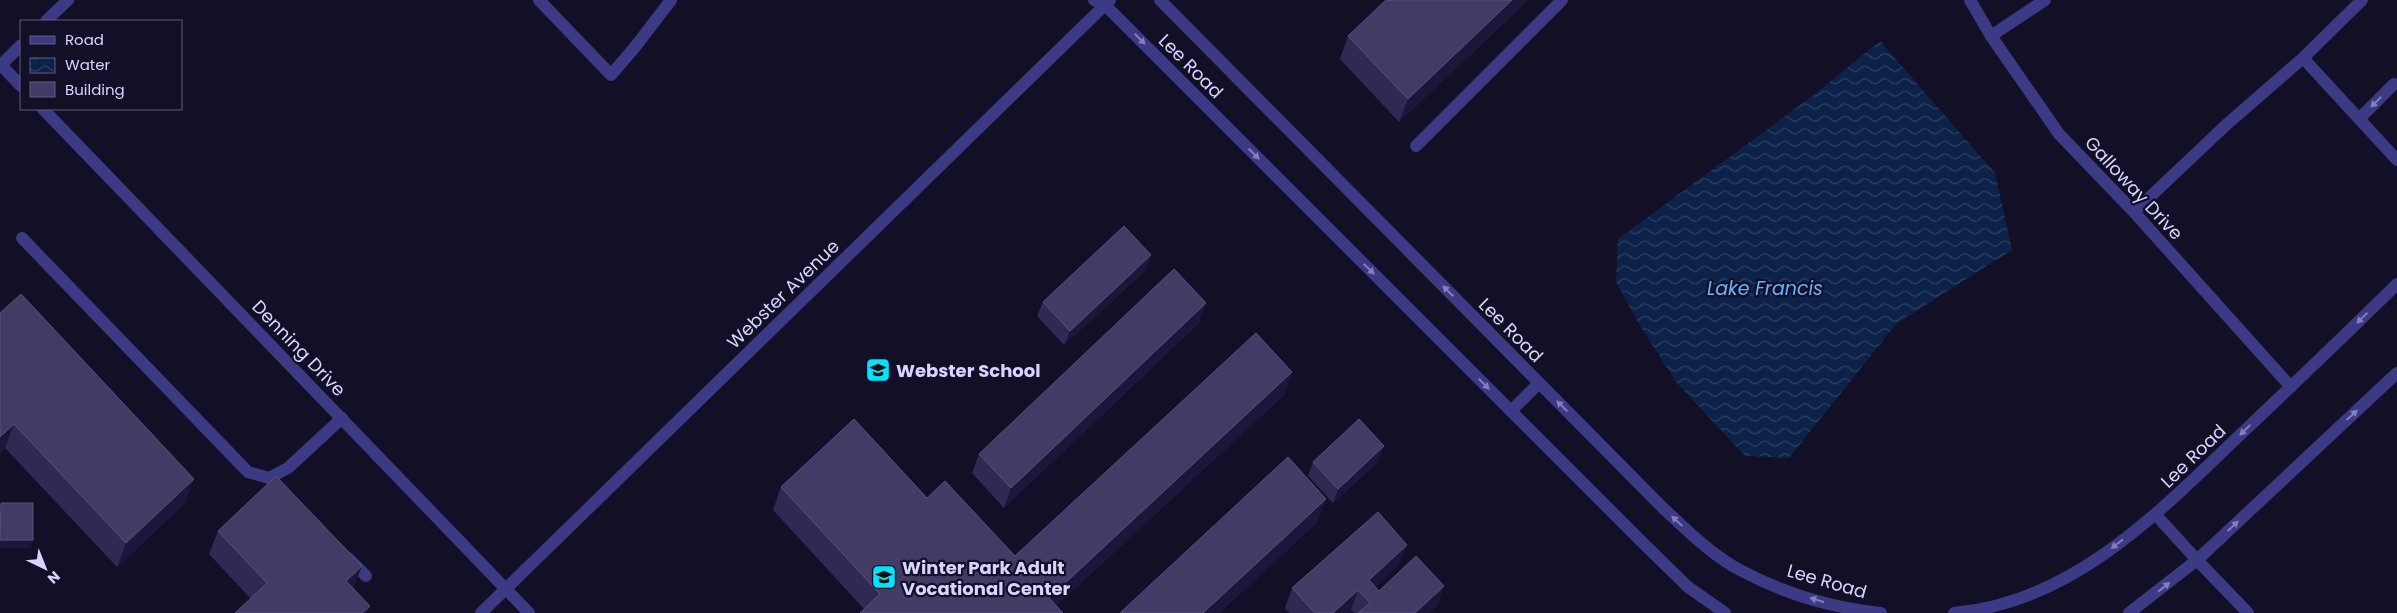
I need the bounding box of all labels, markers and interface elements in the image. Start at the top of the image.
legend [20,20,182,110]
street label: Lee Road [1153,28,1229,104]
text: Road [65,29,104,50]
one-way arrow [1133,33,1145,45]
text: Water [65,54,111,75]
text: Building [65,79,125,100]
one-way arrow [2371,96,2383,108]
street label: Galloway Drive [2079,131,2189,245]
one-way arrow [1248,148,1260,160]
street label: Webster Avenue [721,234,845,354]
one-way arrow [1363,263,1375,275]
water label: Lake Francis [1707,275,1823,302]
one-way arrow [1442,285,1454,297]
street label: Lee Road [1473,292,1549,368]
street label: Denning Drive [247,294,351,402]
one-way arrow [2356,312,2368,324]
school or university icon: Webster School [865,357,891,383]
place label: Webster School [896,358,1041,383]
one-way arrow [1478,378,1490,390]
one-way arrow [1556,400,1568,412]
one-way arrow [2345,409,2357,421]
street label: Lee Road [2155,419,2231,493]
one-way arrow [2239,424,2251,436]
one-way arrow [1671,515,1683,527]
one-way arrow [2227,520,2239,532]
one-way arrow [2110,539,2124,549]
north arrow [20,543,70,593]
place label: Winter Park Adult Vocational Center [902,555,1071,601]
street label: Lee Road [1784,558,1870,604]
school or university icon: Winter Park Adult Vocational Center [871,564,897,590]
text: N [43,567,65,588]
one-way arrow [2157,581,2170,592]
one-way arrow [1809,595,1824,603]

